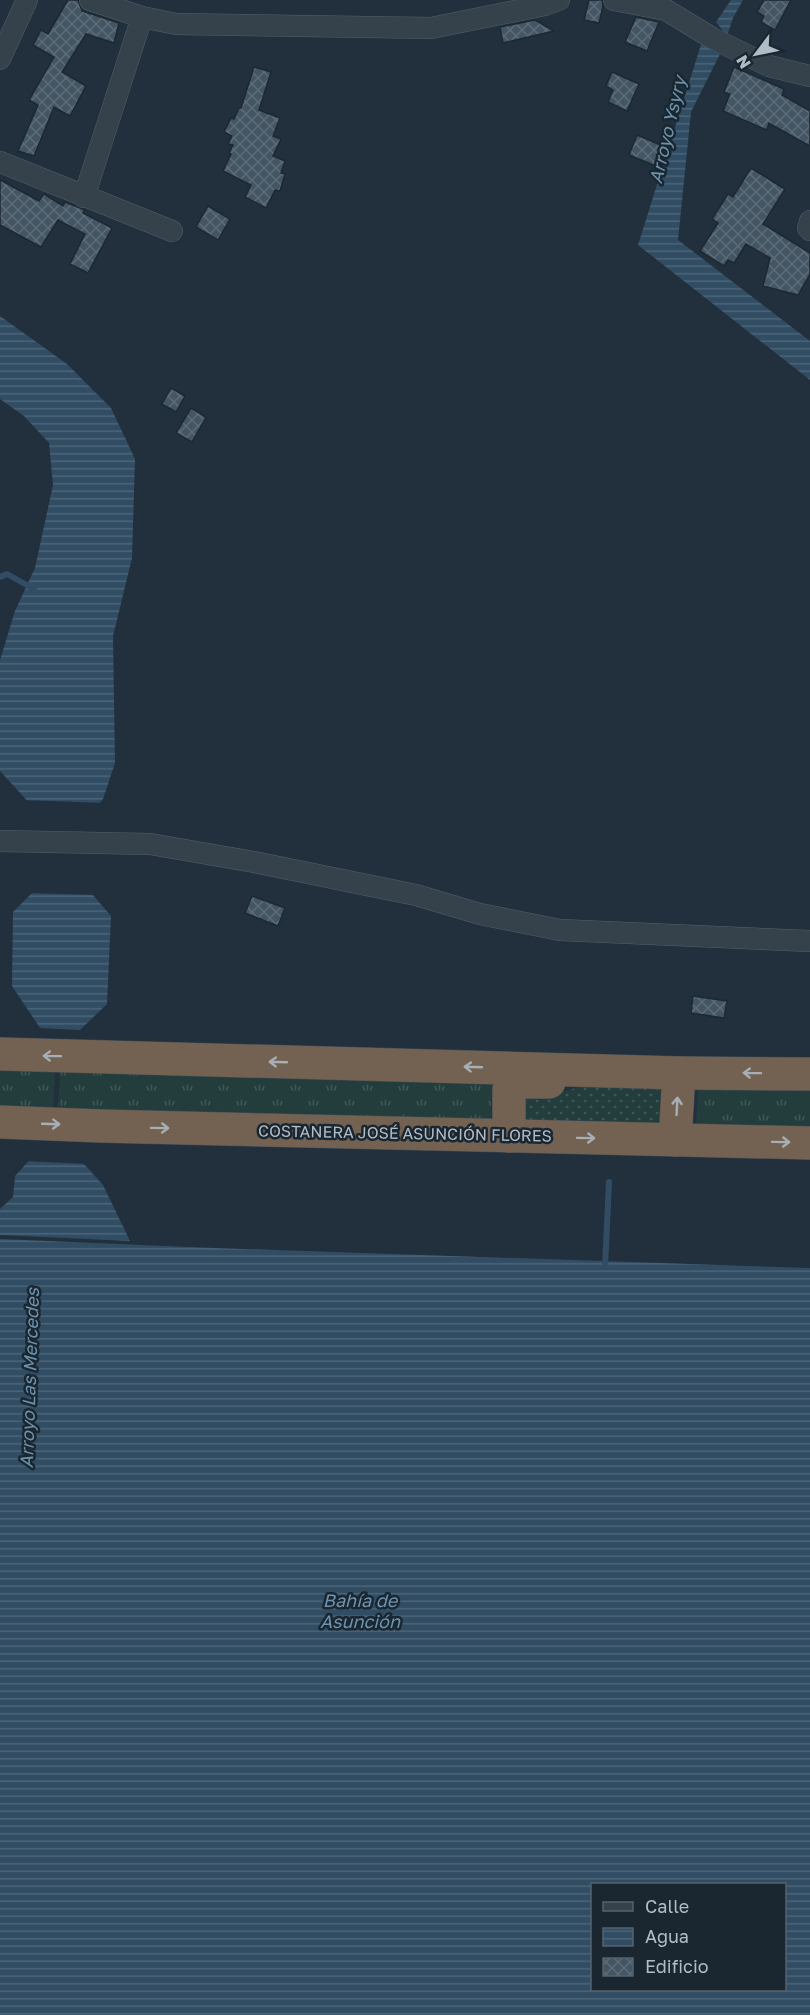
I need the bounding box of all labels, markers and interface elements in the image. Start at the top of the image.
north arrow [726,24,786,84]
text: N [732,51,755,72]
water label: Arroyo Ysyry [644,71,691,185]
one-way arrow [42,1050,62,1061]
one-way arrow [268,1056,288,1067]
one-way arrow [463,1061,483,1073]
one-way arrow [742,1068,762,1079]
one-way arrow [672,1097,683,1117]
one-way arrow [40,1119,60,1130]
street label: COSTANERA JOSÉ ASUNCIÓN FLORES [258,1120,552,1146]
one-way arrow [149,1122,169,1134]
one-way arrow [575,1132,595,1143]
one-way arrow [770,1136,790,1148]
water label: Arroyo Las Mercedes [15,1286,43,1468]
water label: Bahía de Asunción [320,1589,401,1632]
legend [591,1883,786,1991]
text: Calle [645,1895,689,1917]
text: Agua [645,1925,689,1947]
text: Edificio [645,1955,709,1977]

